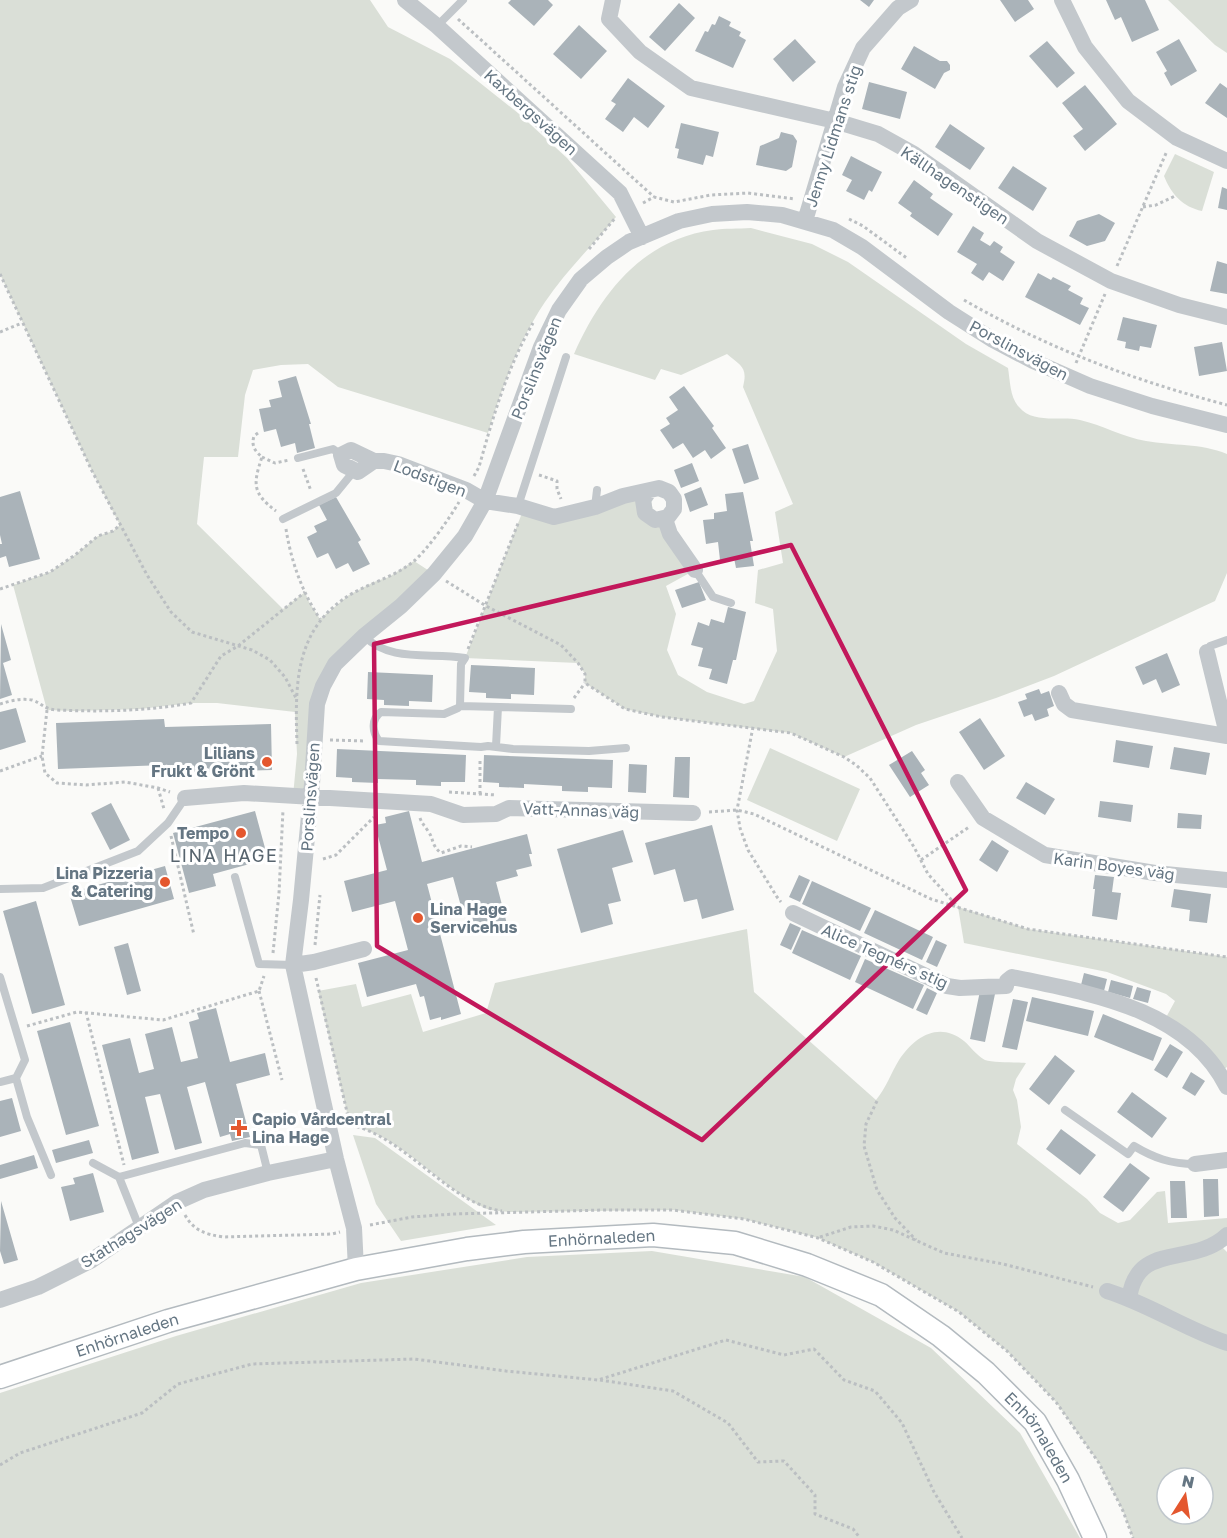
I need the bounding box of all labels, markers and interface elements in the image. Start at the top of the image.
street label: Jenny Lidmans stig [801,62,865,210]
street label: Kaxbergsvägen [480,65,582,159]
street label: Källhagenstigen [897,141,1013,229]
street label: Porslinsvägen [506,314,566,422]
street label: Porslinsvägen [966,316,1072,384]
street label: Lodstigen [391,455,469,501]
street label: Porslinsvägen [296,742,324,852]
place label: Lilians Frukt & Grönt [151,743,255,781]
marker: Lilians Frukt & Grönt [260,755,274,769]
street label: Vatt-Annas väg [522,798,640,822]
place label: Tempo [177,823,229,843]
marker: Tempo [234,826,248,840]
district label: LINA HAGE [170,844,278,866]
street label: Karin Boyes väg [1052,848,1176,884]
place label: Lina Pizzeria & Catering [56,863,153,901]
marker: Lina Pizzeria & Catering [158,875,172,889]
place label: Lina Hage Servicehus [430,899,518,937]
marker: Lina Hage Servicehus [411,911,425,925]
street label: Alice Tegnérs stig [819,919,951,993]
place label: Capio Vårdcentral Lina Hage [252,1109,392,1147]
marker: Capio Vårdcentral Lina Hage [230,1119,248,1137]
street label: Stathagsvägen [77,1194,185,1272]
street label: Enhörnaleden [547,1225,656,1251]
street label: Enhörnaleden [73,1309,181,1361]
street label: Enhörnaleden [1000,1387,1078,1486]
north arrow [1155,1466,1215,1526]
text: N [1180,1470,1196,1492]

